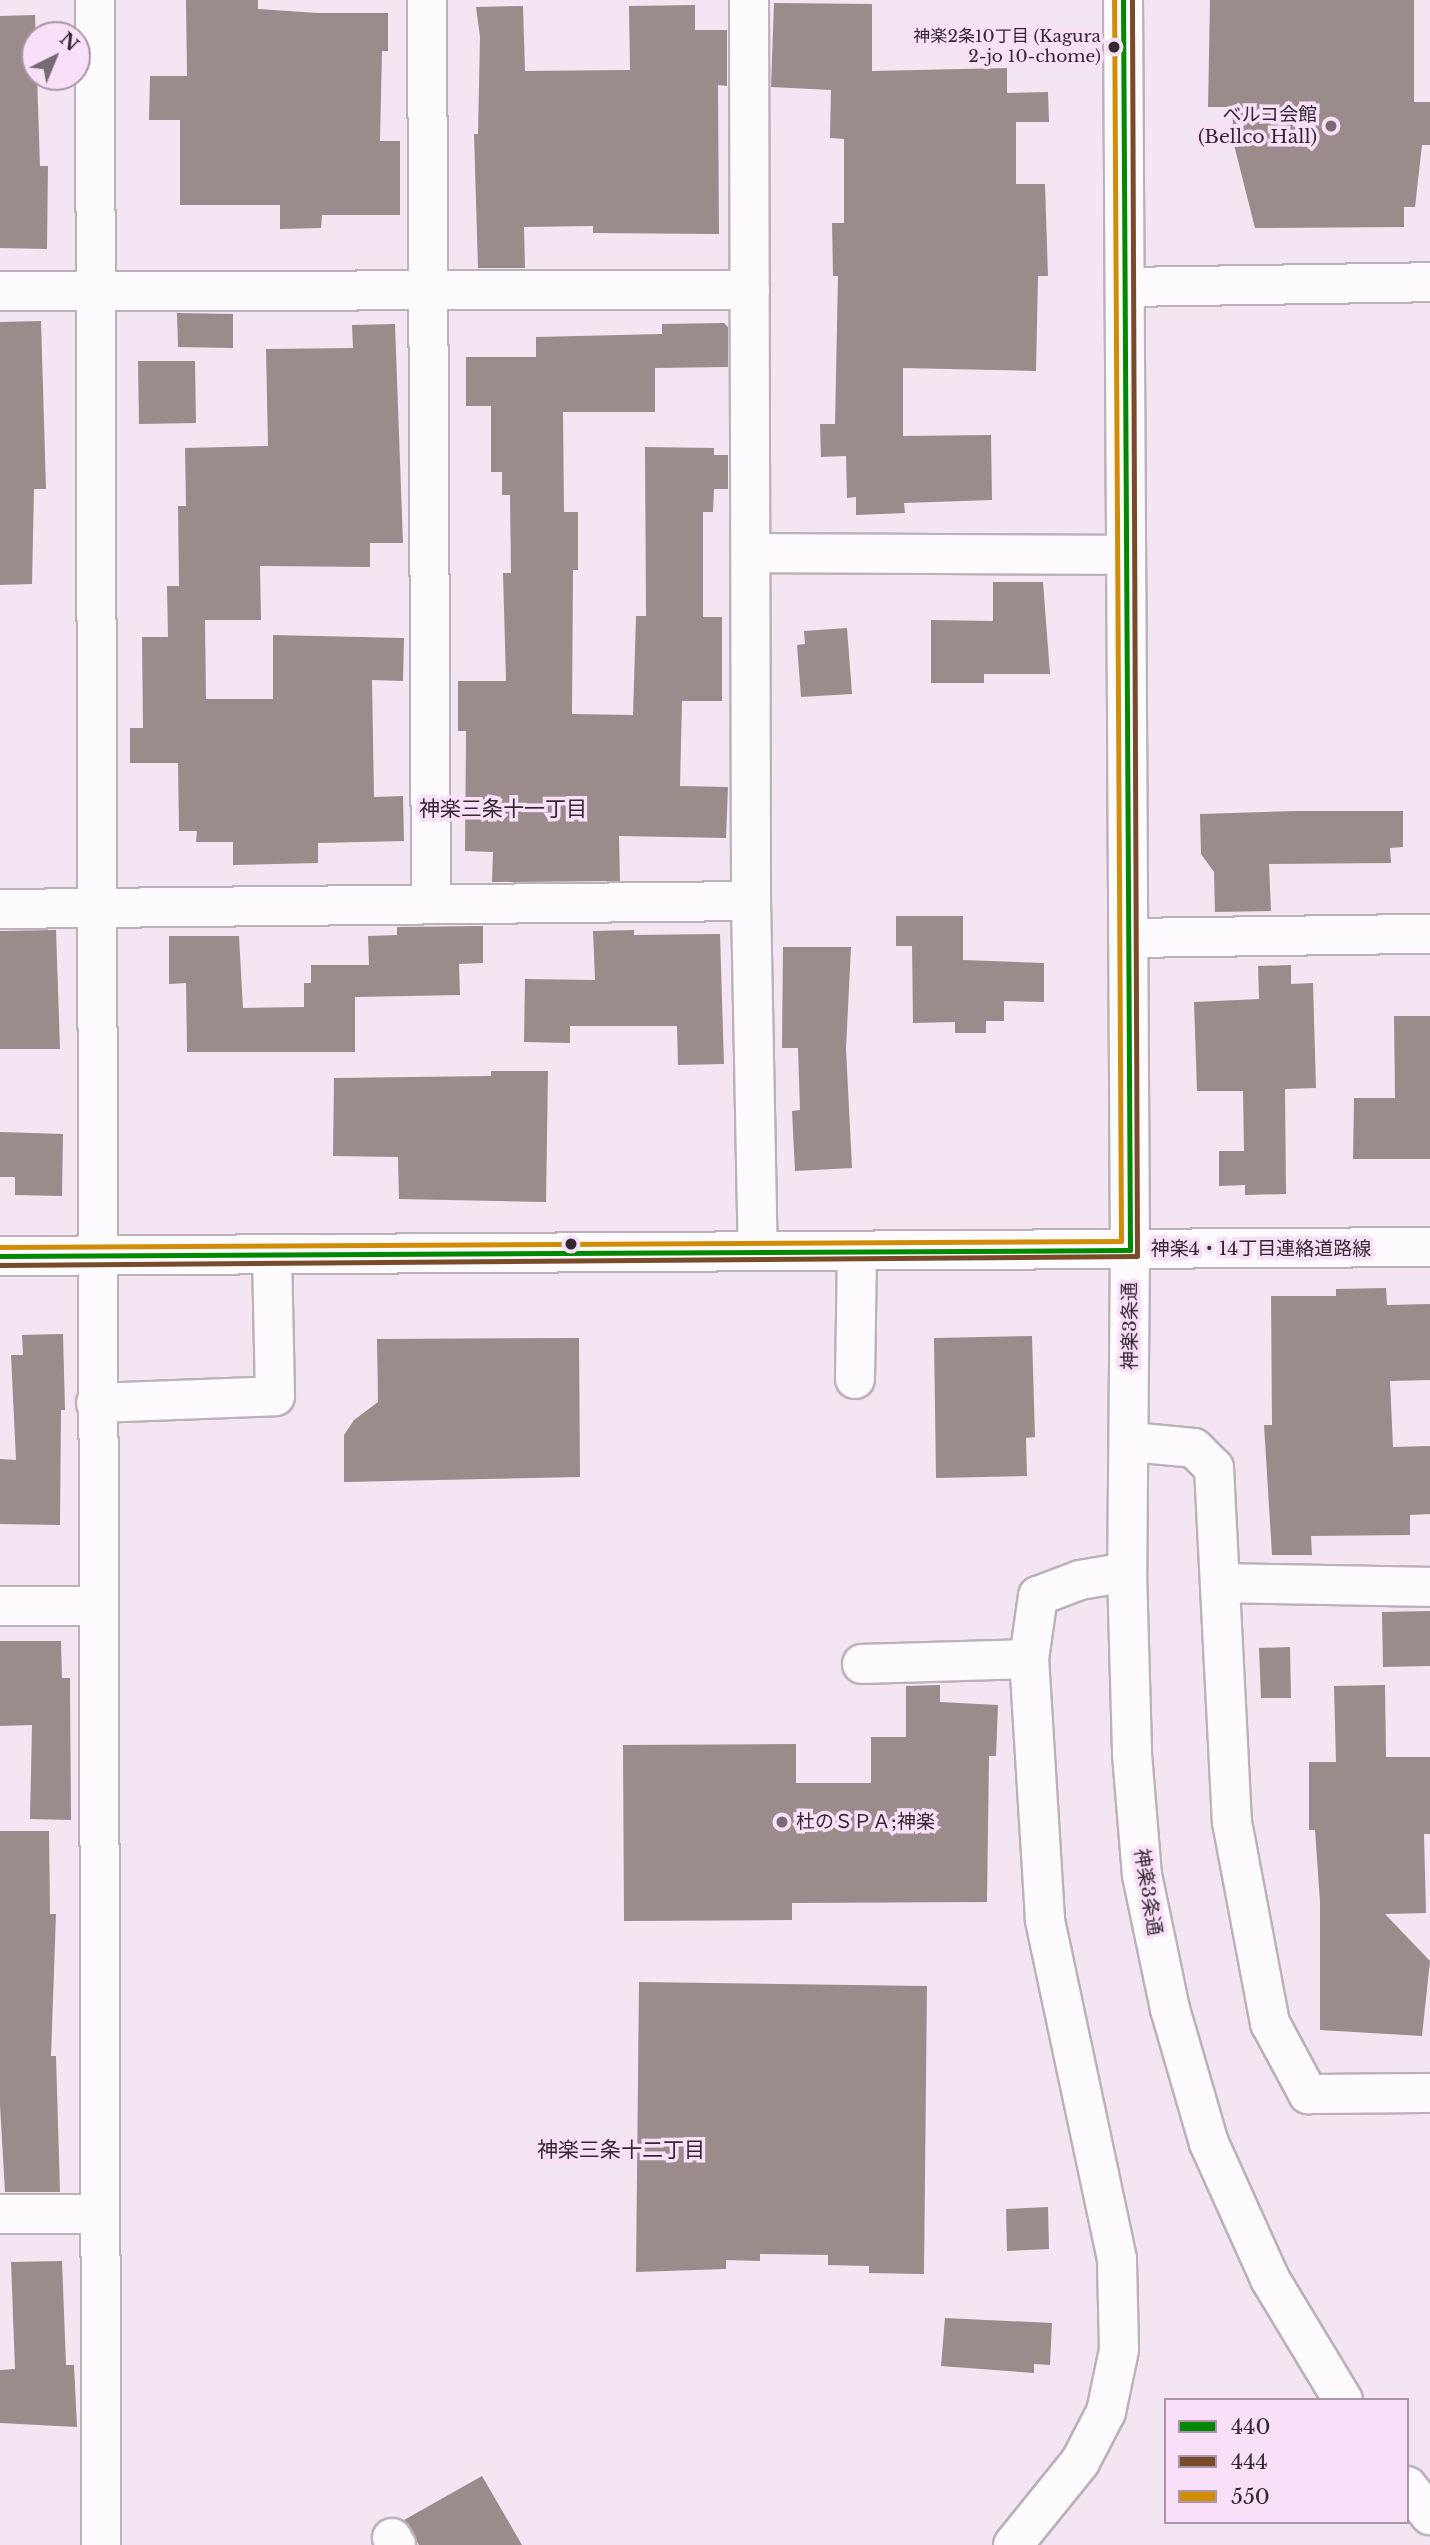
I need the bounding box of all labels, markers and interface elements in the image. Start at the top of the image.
north arrow [21,21,91,91]
text: N [55,27,84,56]
place label: 神楽2条10丁目 (Kagura 2-jo 10-chome) [914,27,1101,67]
marker: 神楽2条10丁目 (Kagura 2-jo 10-chome) [1107,40,1121,54]
place label: ベルコ会館 (Bellco Hall) [1198,104,1317,148]
marker: ベルコ会館 (Bellco Hall) [1323,118,1339,134]
district label: 神楽三条十一丁目 [419,796,587,822]
unlabelled marker [564,1237,578,1251]
street label: 神楽4・14丁目連絡道路線 [1151,1238,1371,1260]
street label: 神楽3条通 [1119,1282,1141,1370]
place label: 杜のＳＰＡ;神楽 [796,1811,935,1833]
marker: 杜のＳＰＡ;神楽 [774,1814,790,1830]
street label: 神楽3条通 [1130,1847,1166,1937]
district label: 神楽三条十二丁目 [537,2137,705,2163]
legend [1164,2398,1409,2524]
text: 440 [1231,2414,1271,2440]
text: 444 [1231,2449,1268,2475]
text: 550 [1231,2484,1270,2510]

